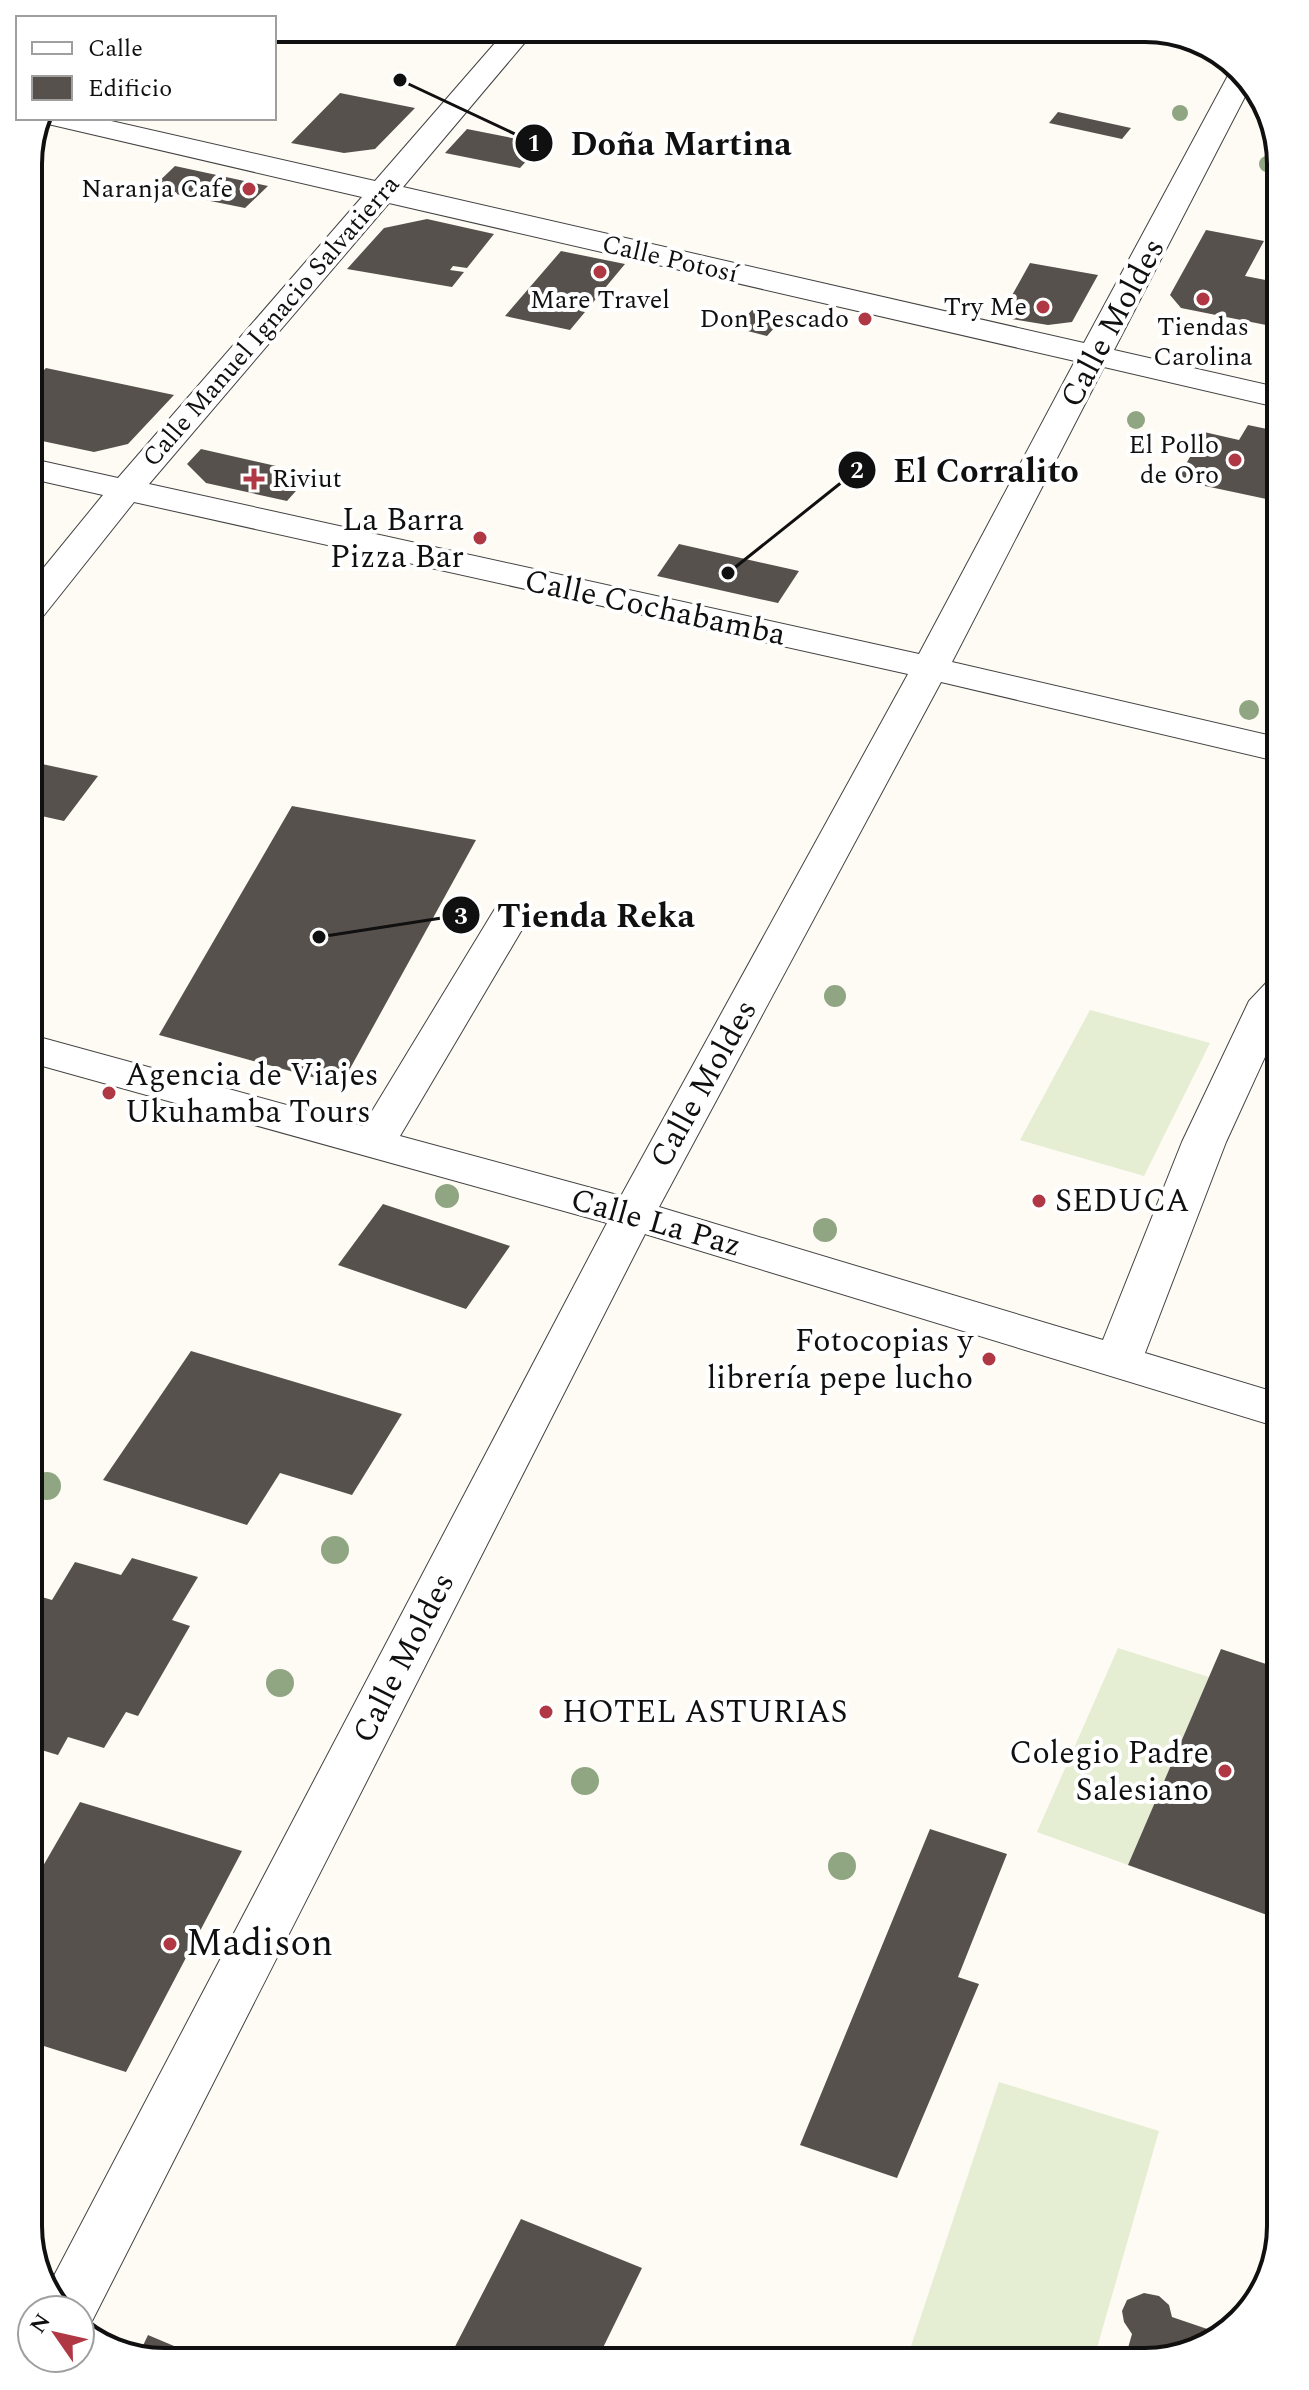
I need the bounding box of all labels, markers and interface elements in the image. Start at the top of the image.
legend [16,16,276,120]
text: Calle [88,31,143,67]
text: Edificio [88,71,172,107]
callout: Doña Martina [514,114,807,172]
text: Doña Martina [570,119,792,171]
text: 1 [527,126,541,162]
street label: Calle Manuel Ignacio Salvatierra [133,166,410,476]
place label: Naranja Cafe [81,169,233,209]
marker: Naranja Cafe [240,180,258,198]
street label: Calle Potosí [598,224,744,294]
street label: Calle Moldes [1048,230,1178,416]
marker: Mare Travel [591,263,609,281]
place label: Mare Travel [530,280,670,320]
place label: Try Me [943,287,1027,327]
marker: Tiendas Carolina [1194,290,1212,308]
marker: Try Me [1034,298,1052,316]
place label: Don Pescado [700,299,849,339]
place label: Tiendas Carolina [1153,307,1253,377]
marker: Don Pescado [856,310,874,328]
place label: El Pollo de Oro [1128,425,1219,495]
callout: El Corralito [837,441,1095,499]
text: El Corralito [893,446,1079,498]
marker: El Pollo de Oro [1226,451,1244,469]
text: 2 [850,453,864,489]
place label: Riviut [272,459,342,499]
marker: Riviut [243,468,265,490]
place label: La Barra Pizza Bar [330,496,464,582]
marker: La Barra Pizza Bar [471,529,489,547]
street label: Calle Cochabamba [520,556,790,660]
callout: Tienda Reka [441,886,711,944]
text: Tienda Reka [497,891,696,943]
text: 3 [454,899,468,935]
street label: Calle Moldes [638,991,770,1177]
place label: Agencia de Viajes Ukuhamba Tours [125,1051,379,1137]
marker: Agencia de Viajes Ukuhamba Tours [100,1084,118,1102]
street label: Calle La Paz [565,1175,747,1271]
place label: SEDUCA [1055,1177,1190,1226]
marker: SEDUCA [1030,1192,1048,1210]
place label: Fotocopias y librería pepe lucho [707,1317,975,1403]
marker: Fotocopias y librería pepe lucho [980,1350,998,1368]
street label: Calle Moldes [340,1564,468,1752]
place label: HOTEL ASTURIAS [562,1688,847,1737]
marker: HOTEL ASTURIAS [537,1703,555,1721]
place label: Colegio Padre Salesiano [1009,1729,1209,1815]
marker: Colegio Padre Salesiano [1216,1762,1234,1780]
place label: Madison [186,1915,333,1973]
marker: Madison [161,1935,179,1953]
north arrow [16,2294,96,2374]
text: N [22,2307,59,2340]

